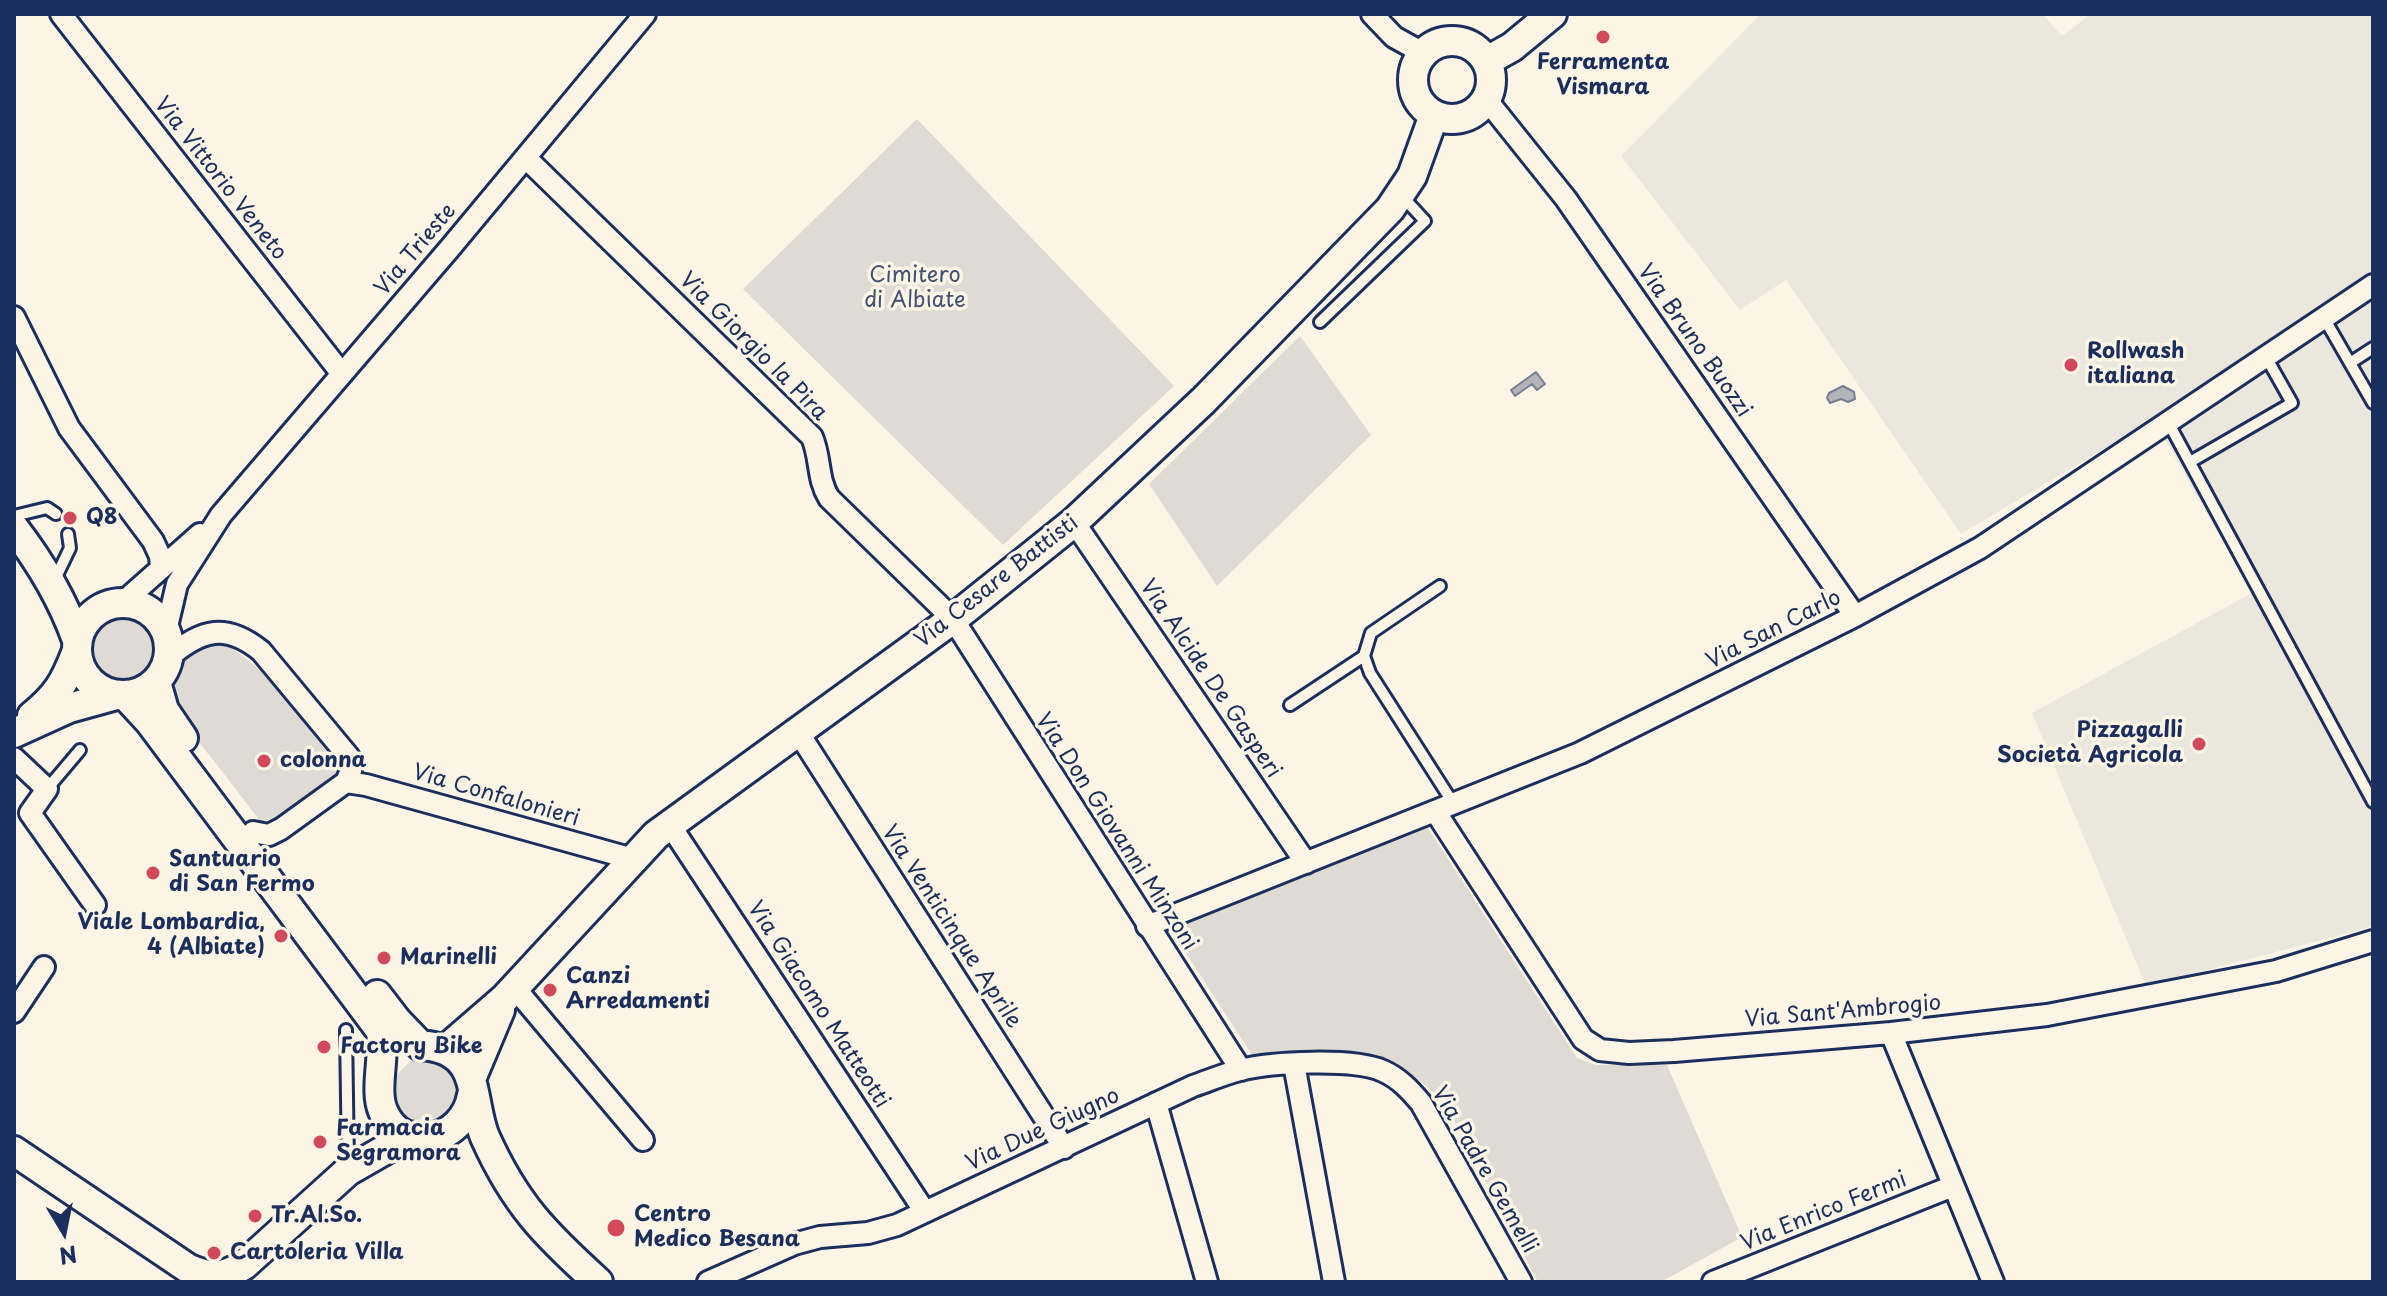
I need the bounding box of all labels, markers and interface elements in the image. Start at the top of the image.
marker: Ferramenta Vismara [1594,28,1612,46]
place label: Ferramenta Vismara [1537,50,1669,102]
street label: Via Vittorio Veneto [148,92,292,266]
street label: Via Trieste [370,199,462,301]
street label: Via Bruno Buozzi [1631,259,1757,423]
park label: Cimitero di Albiate [864,263,966,314]
street label: Via Giorgio la Pira [673,267,833,427]
place label: Rollwash italiana [2087,339,2184,390]
marker: Rollwash italiana [2062,356,2080,374]
place label: Q8 [86,505,118,531]
marker: Q8 [61,509,79,527]
street label: Via Cesare Battisti [910,510,1084,654]
street label: Via Alcide De Gasperi [1134,575,1286,783]
street label: Via San Carlo [1702,585,1846,675]
street label: Via Don Giovanni Minzoni [1029,708,1203,956]
place label: Pizzagalli Società Agricola [1997,718,2183,770]
marker: Pizzagalli Società Agricola [2190,735,2208,753]
place label: colonna [280,748,366,774]
marker: colonna [255,752,273,770]
street label: Via Confalonieri [409,760,583,832]
street label: Via Venticinque Aprile [875,821,1027,1033]
place label: Santuario di San Fermo [169,847,315,898]
marker: Santuario di San Fermo [144,864,162,882]
street label: Via Giacomo Matteotti [741,897,895,1113]
place label: Viale Lombardia, 4 (Albiate) [77,910,265,962]
marker: Viale Lombardia, 4 (Albiate) [272,927,290,945]
place label: Marinelli [400,945,497,971]
marker: Marinelli [375,949,393,967]
place label: Canzi Arredamenti [566,964,710,1016]
marker: Canzi Arredamenti [541,981,559,999]
street label: Via Sant'Ambrogio [1744,990,1942,1034]
place label: Factory Bike [340,1034,483,1060]
marker: Factory Bike [315,1038,333,1056]
street label: Via Padre Gemelli [1425,1082,1543,1258]
street label: Via Due Giugno [962,1083,1124,1177]
place label: Farmacia Segramora [336,1116,461,1168]
marker: Farmacia Segramora [311,1133,329,1151]
street label: Via Enrico Fermi [1737,1167,1911,1257]
north arrow [24,1192,104,1272]
place label: Centro Medico Besana [634,1202,800,1254]
place label: Tr.Al.So. [271,1203,362,1229]
marker: Tr.Al.So. [246,1207,264,1225]
marker: Centro Medico Besana [605,1217,627,1239]
text: N [57,1238,80,1274]
place label: Cartoleria Villa [230,1240,404,1266]
marker: Cartoleria Villa [205,1244,223,1262]

